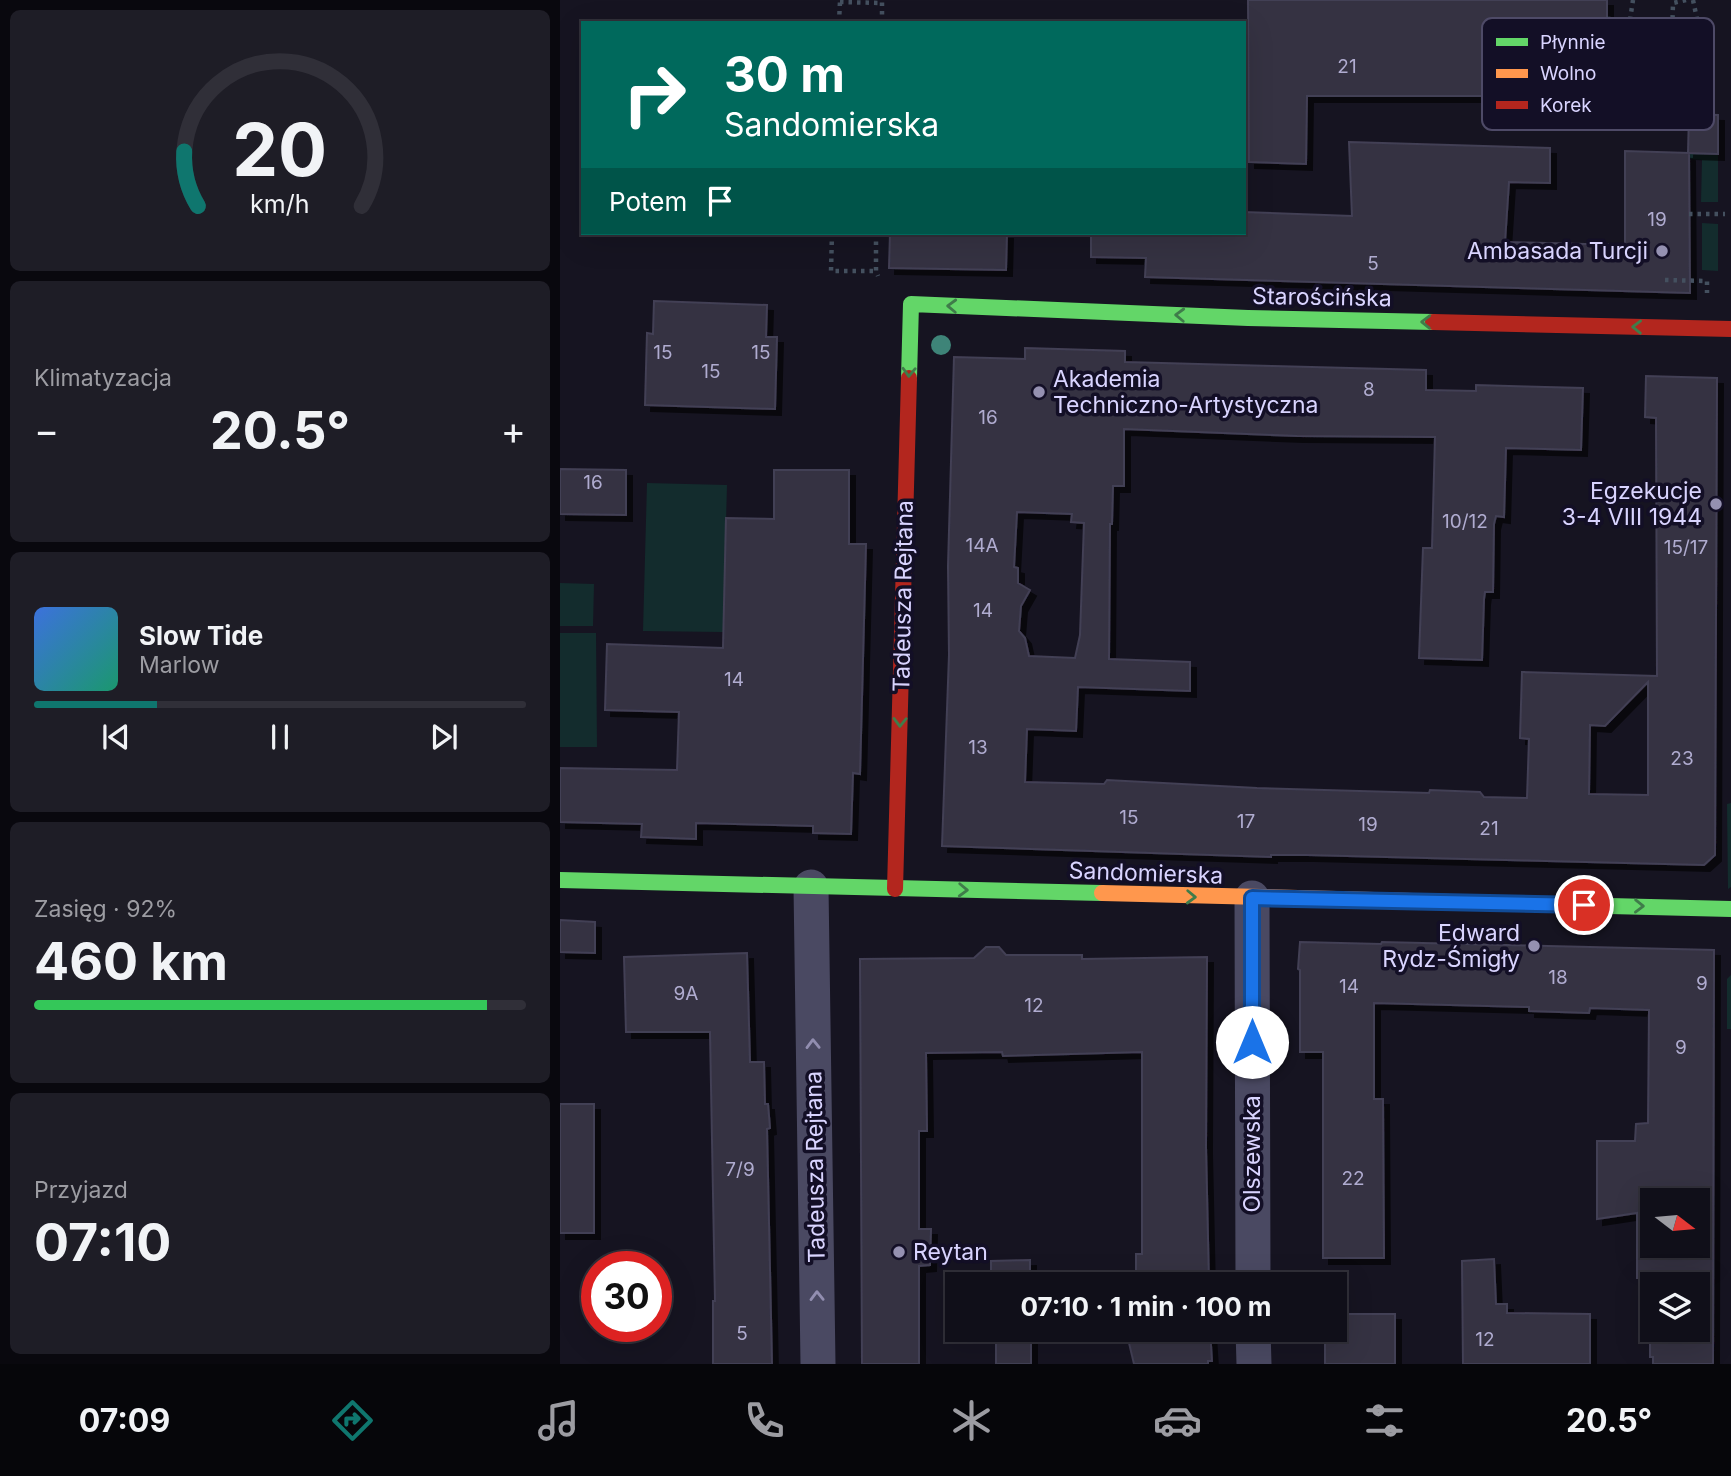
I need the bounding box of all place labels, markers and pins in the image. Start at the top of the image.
place label: Ambasada Turcji [1467,237,1648,265]
marker: Ambasada Turcji [1654,243,1670,259]
place label: Akademia Techniczno-Artystyczna [1053,365,1318,419]
marker: Akademia Techniczno-Artystyczna [1031,384,1047,400]
place label: Egzekucje 3-4 VIII 1944 [1562,477,1702,531]
marker: Egzekucje 3-4 VIII 1944 [1708,496,1724,512]
pin [1554,875,1614,935]
place label: Edward Rydz-Śmigły [1382,919,1520,973]
marker: Edward Rydz-Śmigły [1526,938,1542,954]
place label: Reytan [913,1238,988,1266]
marker: Reytan [891,1244,907,1260]

